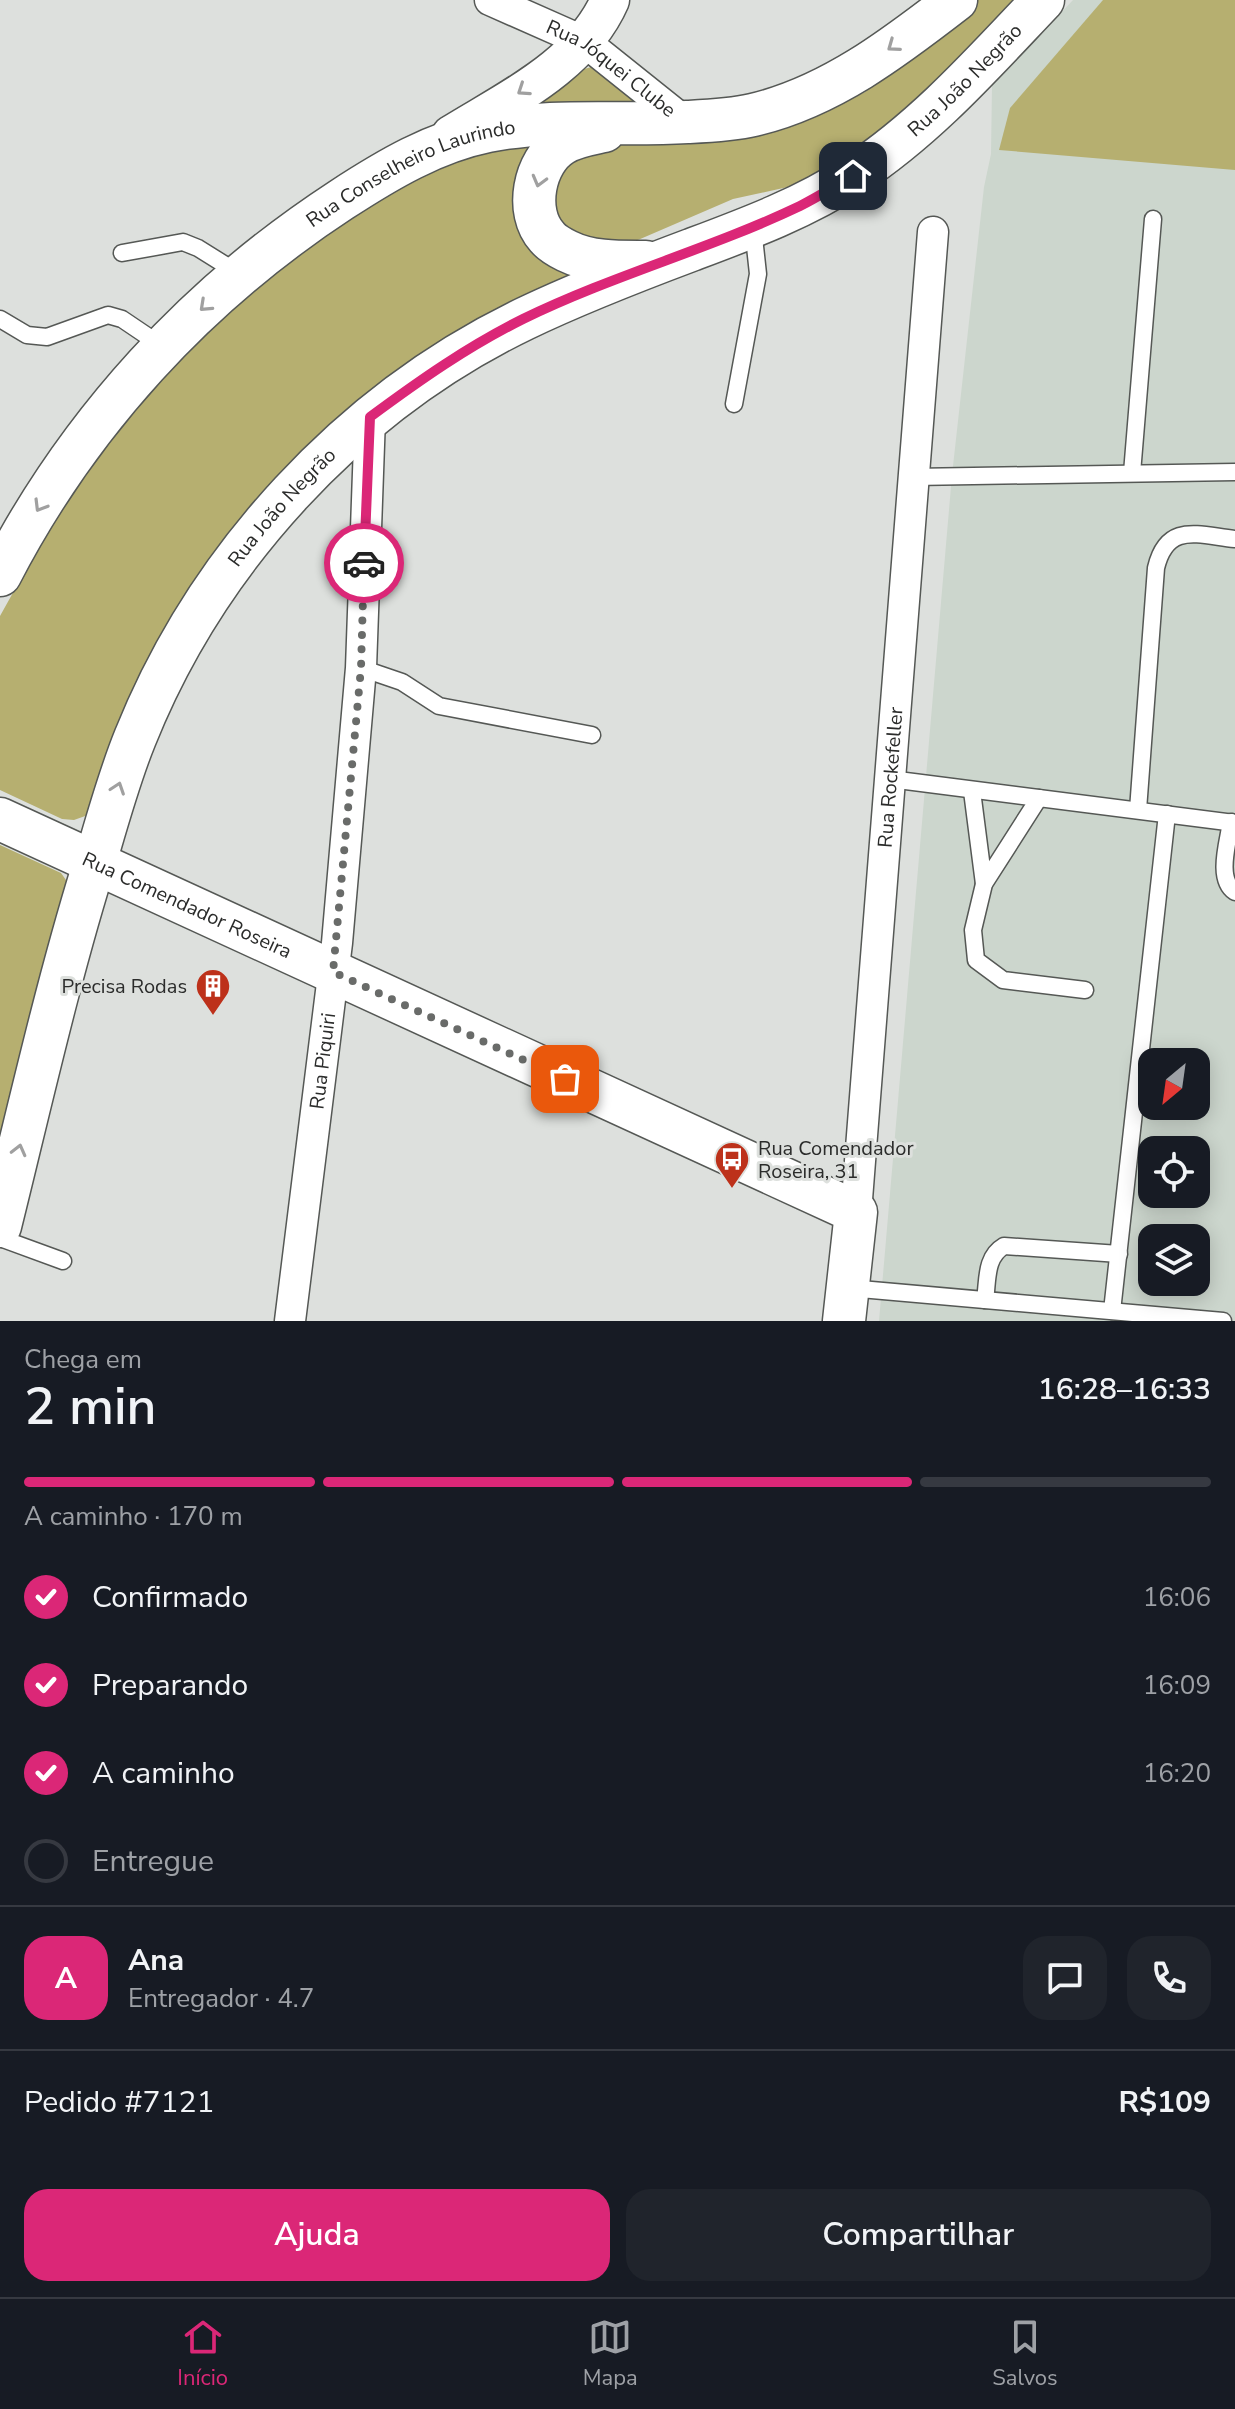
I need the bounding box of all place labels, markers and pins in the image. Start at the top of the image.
pin [819,142,887,210]
building icon: Precisa Rodas [194,967,232,1017]
place label: Precisa Rodas [61,973,187,1000]
pin [531,1045,599,1113]
place label: Rua Comendador Roseira, 31 [758,1135,914,1185]
bus stop icon: Rua Comendador Roseira, 31 [713,1140,751,1190]

